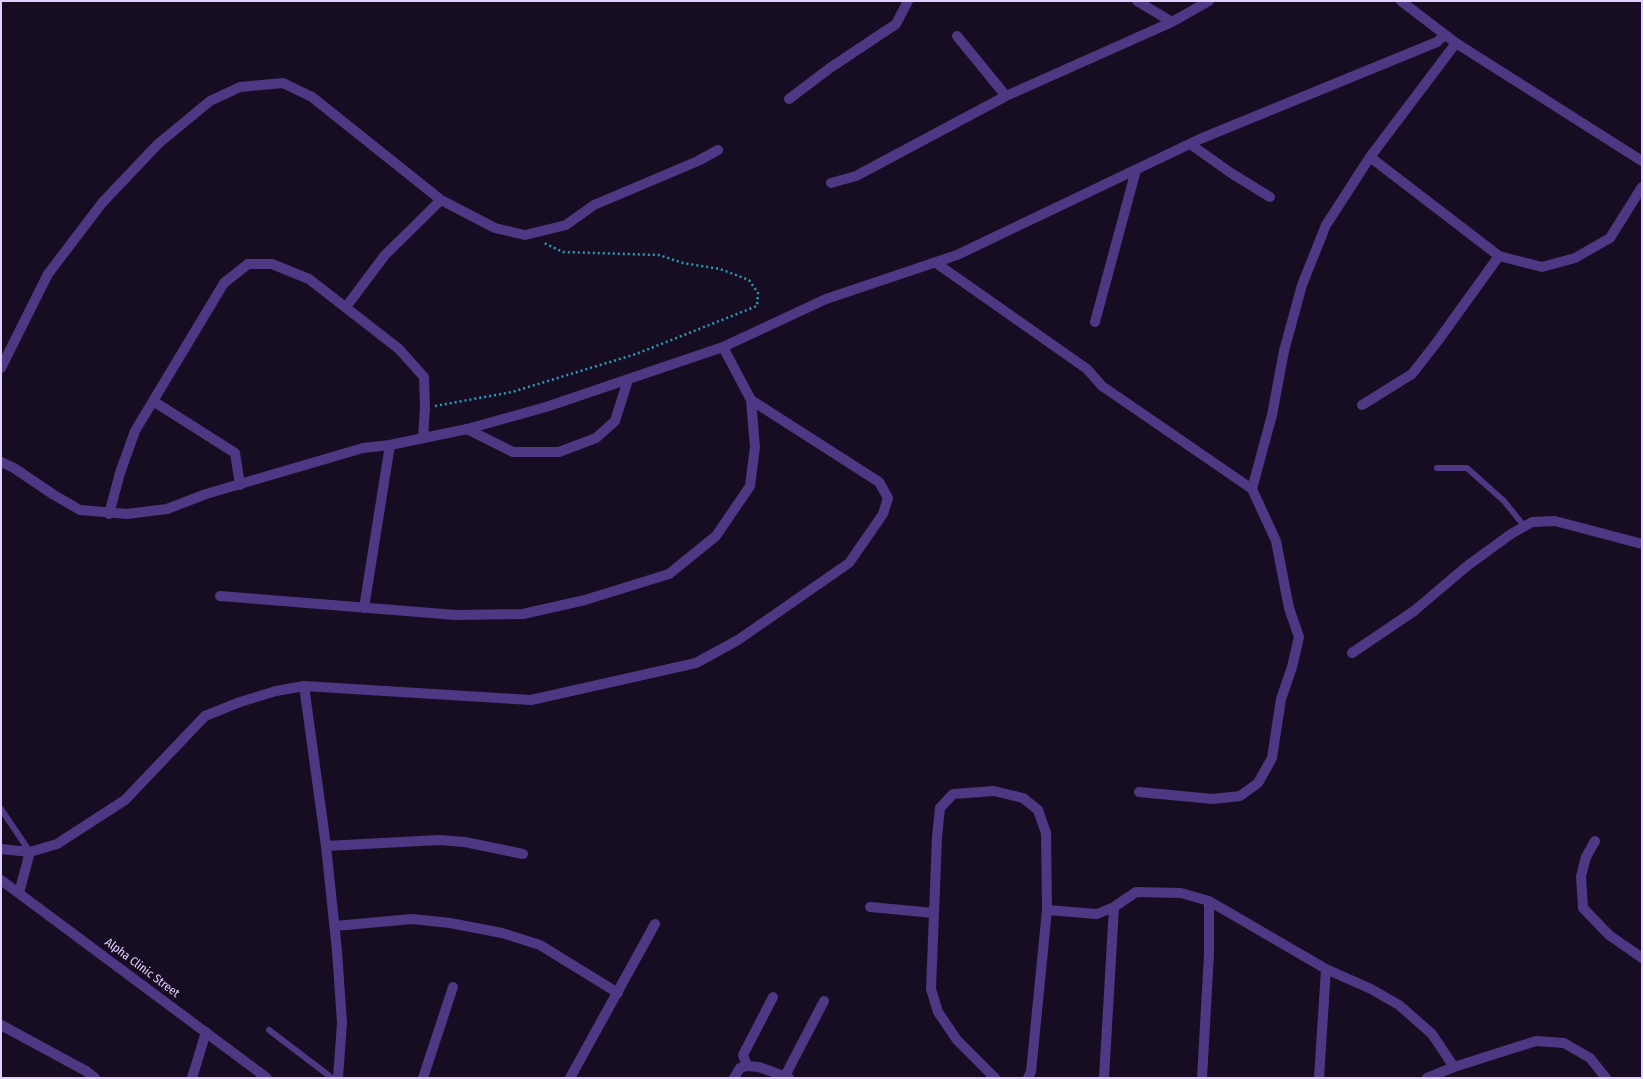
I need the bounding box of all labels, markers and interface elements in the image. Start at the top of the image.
street label: Alpha Clinic Street [102,935,182,1001]

